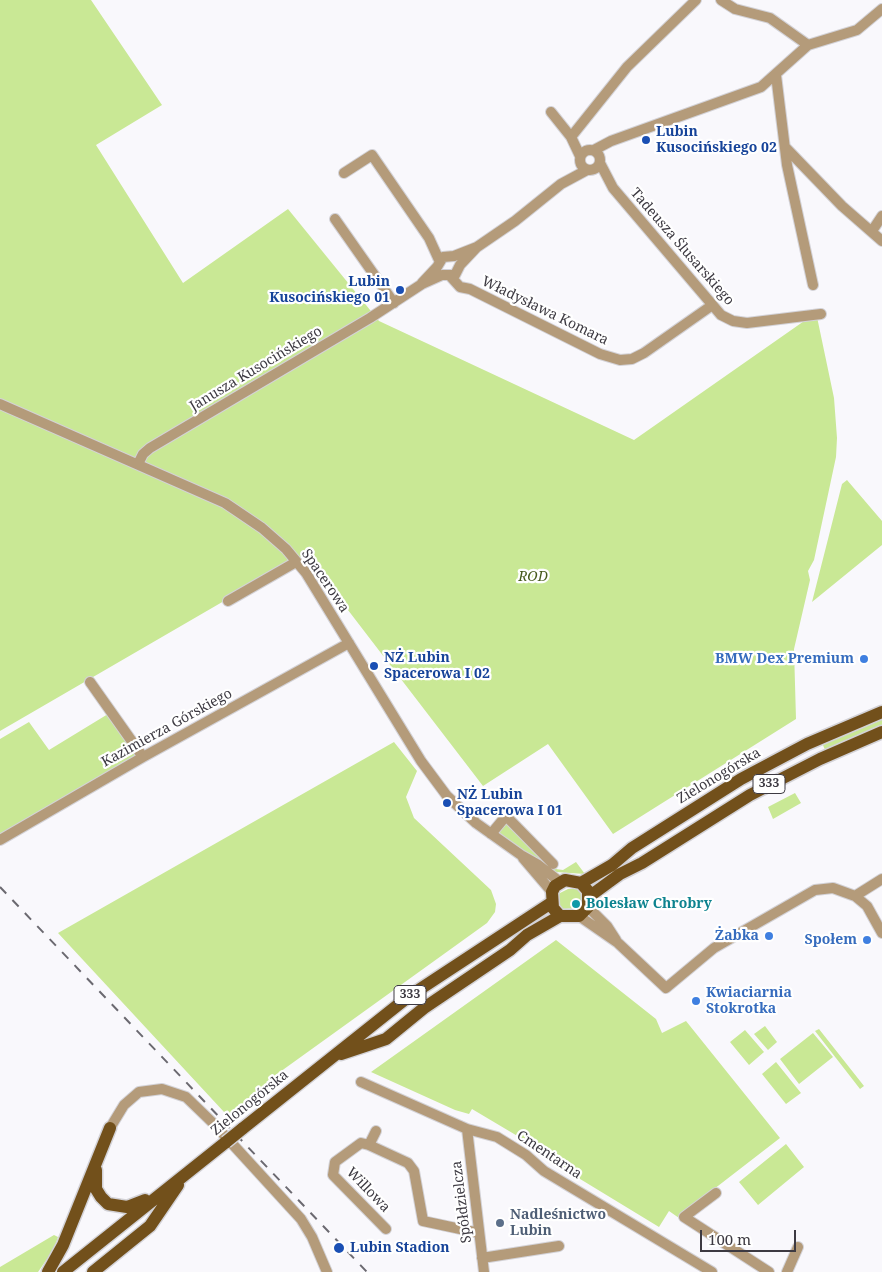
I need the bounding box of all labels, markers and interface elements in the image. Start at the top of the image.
place label: Lubin Kusocińskiego 02 [656,124,777,156]
marker: Lubin Kusocińskiego 02 [640,134,652,146]
street label: Tadeusza Ślusarskiego [627,185,737,309]
street label: Władysława Komara [479,273,611,349]
place label: Lubin Kusocińskiego 01 [269,274,390,306]
marker: Lubin Kusocińskiego 01 [394,284,406,296]
street label: Janusza Kusocińskiego [187,323,325,415]
street label: Spacerowa [298,546,352,616]
park label: ROD [518,569,548,585]
place label: NŻ Lubin Spacerowa I 02 [384,650,490,682]
place label: BMW Dex Premium [715,651,854,667]
marker: BMW Dex Premium [858,653,870,665]
marker: NŻ Lubin Spacerowa I 02 [368,660,380,672]
street label: Kazimierza Górskiego [99,685,235,771]
street label: Zielonogórska [674,744,764,808]
road number: 333 [753,774,785,794]
place label: NŻ Lubin Spacerowa I 01 [457,787,563,820]
marker: NŻ Lubin Spacerowa I 01 [441,797,453,809]
place label: Bolesław Chrobry [586,896,712,912]
marker: Bolesław Chrobry [570,898,582,910]
place label: Żabka [715,928,759,944]
marker: Żabka [763,930,775,942]
place label: Społem [805,932,857,948]
marker: Społem [861,934,873,946]
place label: Kwiaciarnia Stokrotka [706,985,792,1018]
road number: 333 [394,986,426,1004]
marker: Kwiaciarnia Stokrotka [690,995,702,1007]
street label: Zielonogórska [208,1067,292,1139]
street label: Cmentarna [513,1127,585,1183]
street label: Spółdzielcza [449,1160,475,1244]
street label: Willowa [343,1164,393,1216]
place label: Nadleśnictwo Lubin [510,1207,606,1240]
marker: Nadleśnictwo Lubin [494,1217,506,1229]
scale bar [702,1220,798,1252]
text: 100 m [708,1229,751,1249]
place label: Lubin Stadion [350,1240,450,1256]
marker: Lubin Stadion [332,1241,346,1255]

